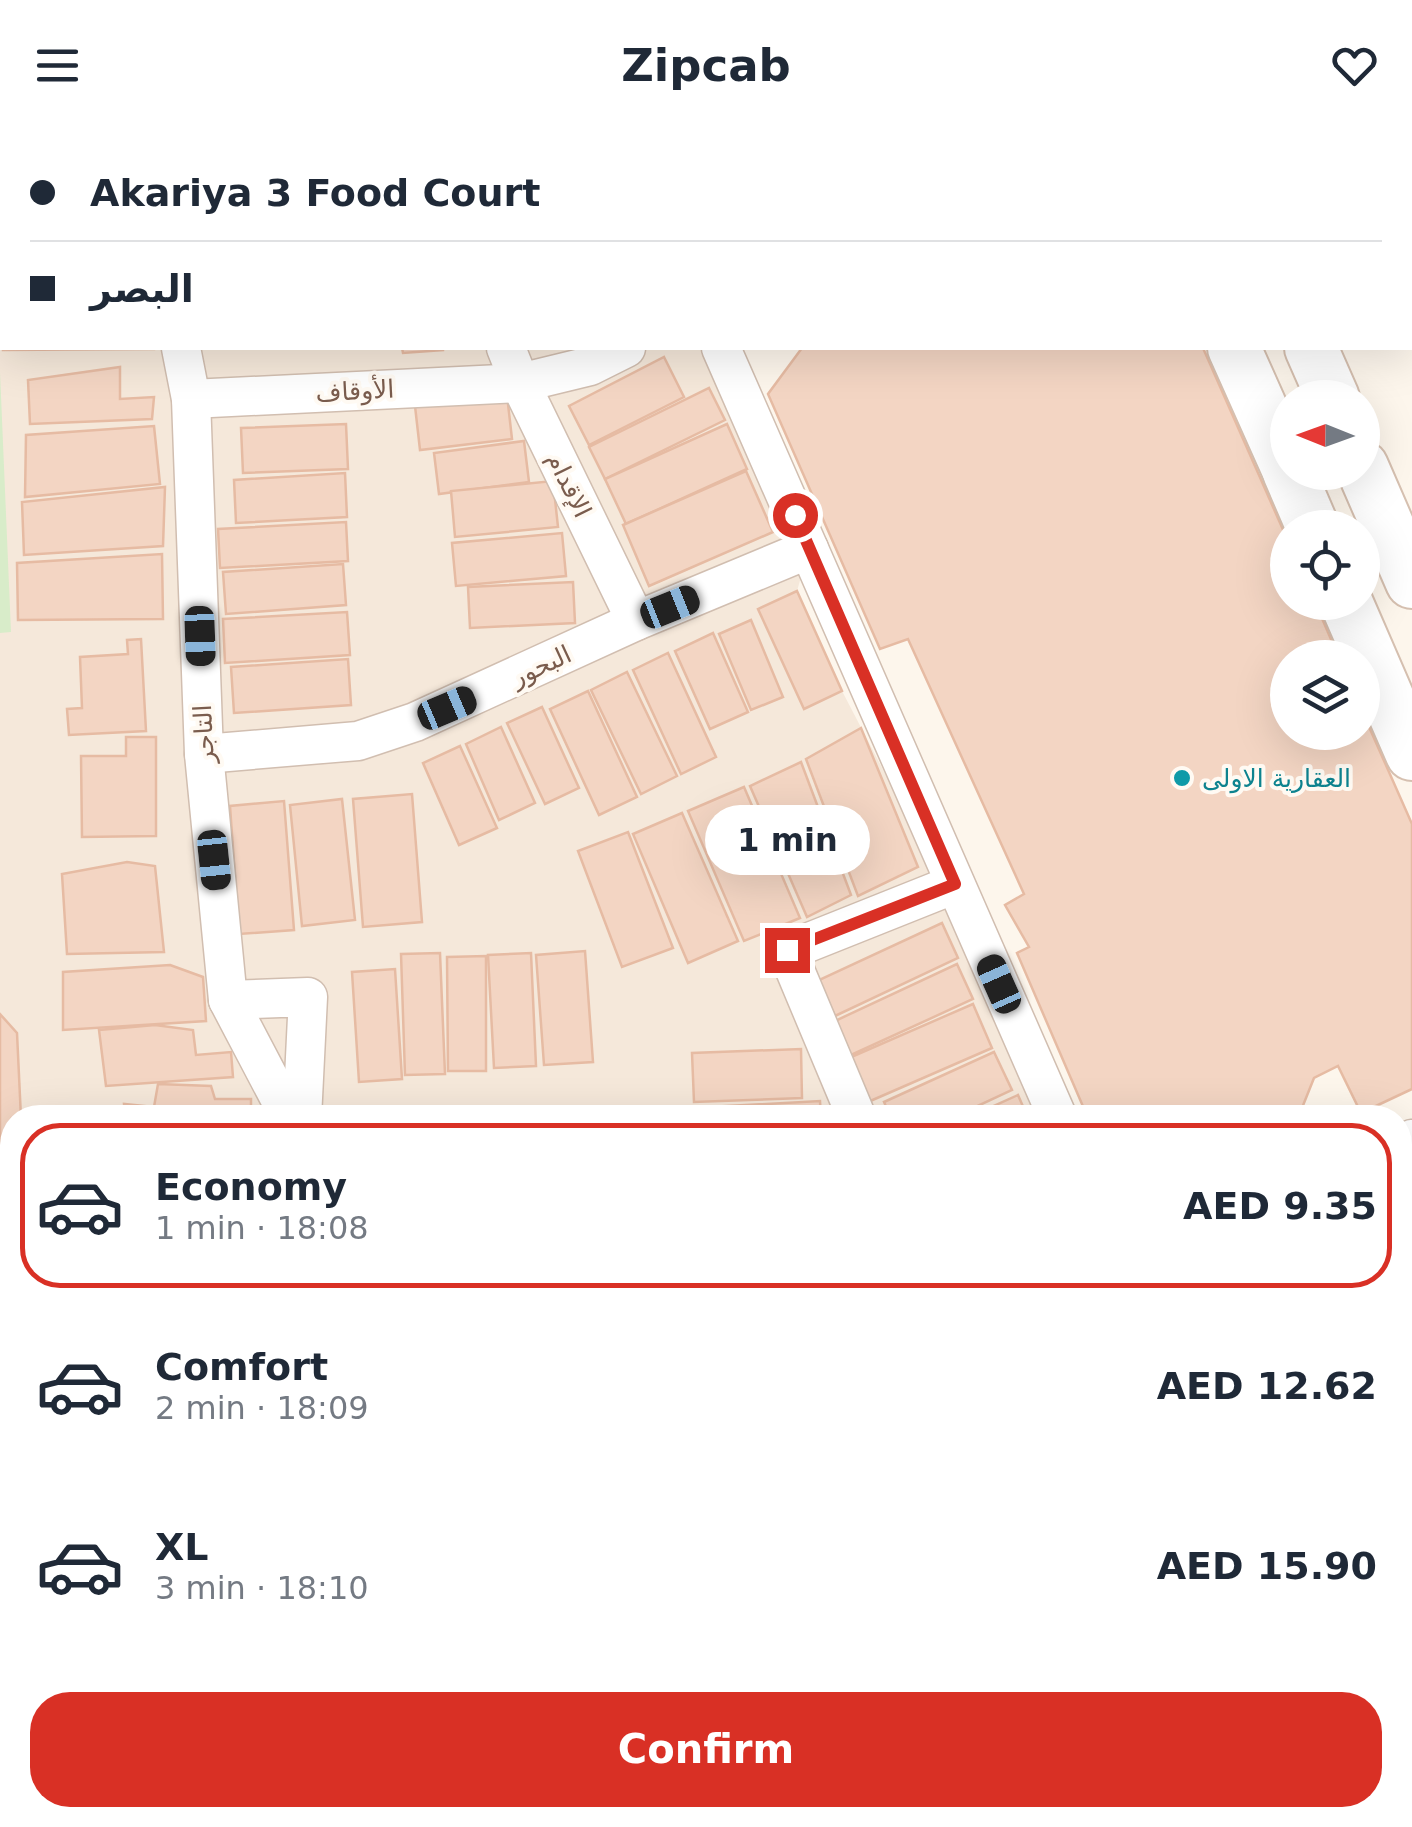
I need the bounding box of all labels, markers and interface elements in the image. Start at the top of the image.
icon: menu [30,38,85,93]
icon: heart [1327,38,1382,93]
text: Zipcab [621,39,791,92]
text: Akariya 3 Food Court [90,171,540,215]
text: البصر [90,267,194,311]
street label: الأوقاف [315,372,395,409]
north arrow [1270,380,1380,490]
map controls [1270,380,1380,750]
street label: الإقدام [541,448,597,522]
route start [773,493,818,538]
button: locate [1270,510,1380,620]
car [637,582,703,632]
car [184,605,216,667]
street label: البحور [504,639,576,693]
button: layers [1270,640,1380,750]
car [414,682,480,734]
street label: التاجر [188,704,220,766]
place label: العقارية الاولى [1202,764,1351,794]
marker: العقارية الاولى [1171,767,1193,789]
callout: 1 min [704,805,870,875]
text: 1 min [737,821,838,859]
car [196,829,232,891]
route end [765,928,810,973]
car [973,950,1025,1018]
icon: car [35,1161,125,1251]
text: Economy [155,1165,347,1209]
text: AED 9.35 [1183,1184,1377,1228]
text: 1 min · 18:08 [155,1209,369,1247]
icon: car [35,1341,125,1431]
text: Comfort [155,1345,328,1389]
text: AED 12.62 [1157,1364,1377,1408]
text: 2 min · 18:09 [155,1389,369,1427]
icon: car [35,1521,125,1611]
text: XL [155,1525,209,1569]
text: AED 15.90 [1157,1544,1377,1588]
text: 3 min · 18:10 [155,1569,369,1607]
button: Confirm [30,1692,1382,1807]

